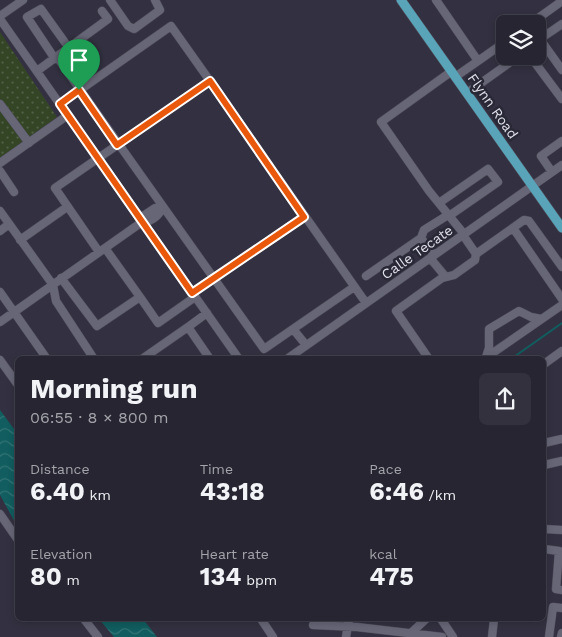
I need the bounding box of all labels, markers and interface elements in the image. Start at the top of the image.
map controls [496,15,546,65]
button: layers [496,15,546,65]
pin [58,39,100,90]
icon: arrive [65,46,93,74]
street label: Flynn Road [465,70,521,142]
street label: Calle Tecate [378,222,456,282]
text: Morning run [30,372,198,405]
button: share [479,373,531,425]
text: 06:55 · 8 × 800 m [30,408,168,427]
text: Distance [30,461,90,477]
text: Time [200,461,233,477]
text: Pace [369,461,402,477]
text: 6.40 [30,477,85,506]
text: 43:18 [200,477,265,506]
text: 6:46 [369,477,424,506]
text: km [85,487,111,503]
text: /km [424,487,456,503]
text: Elevation [30,546,93,562]
text: Heart rate [200,546,269,562]
text: kcal [369,546,397,562]
text: 80 [30,562,62,591]
text: 134 [200,562,241,591]
text: 475 [369,562,414,591]
text: m [62,572,80,588]
text: bpm [241,572,277,588]

